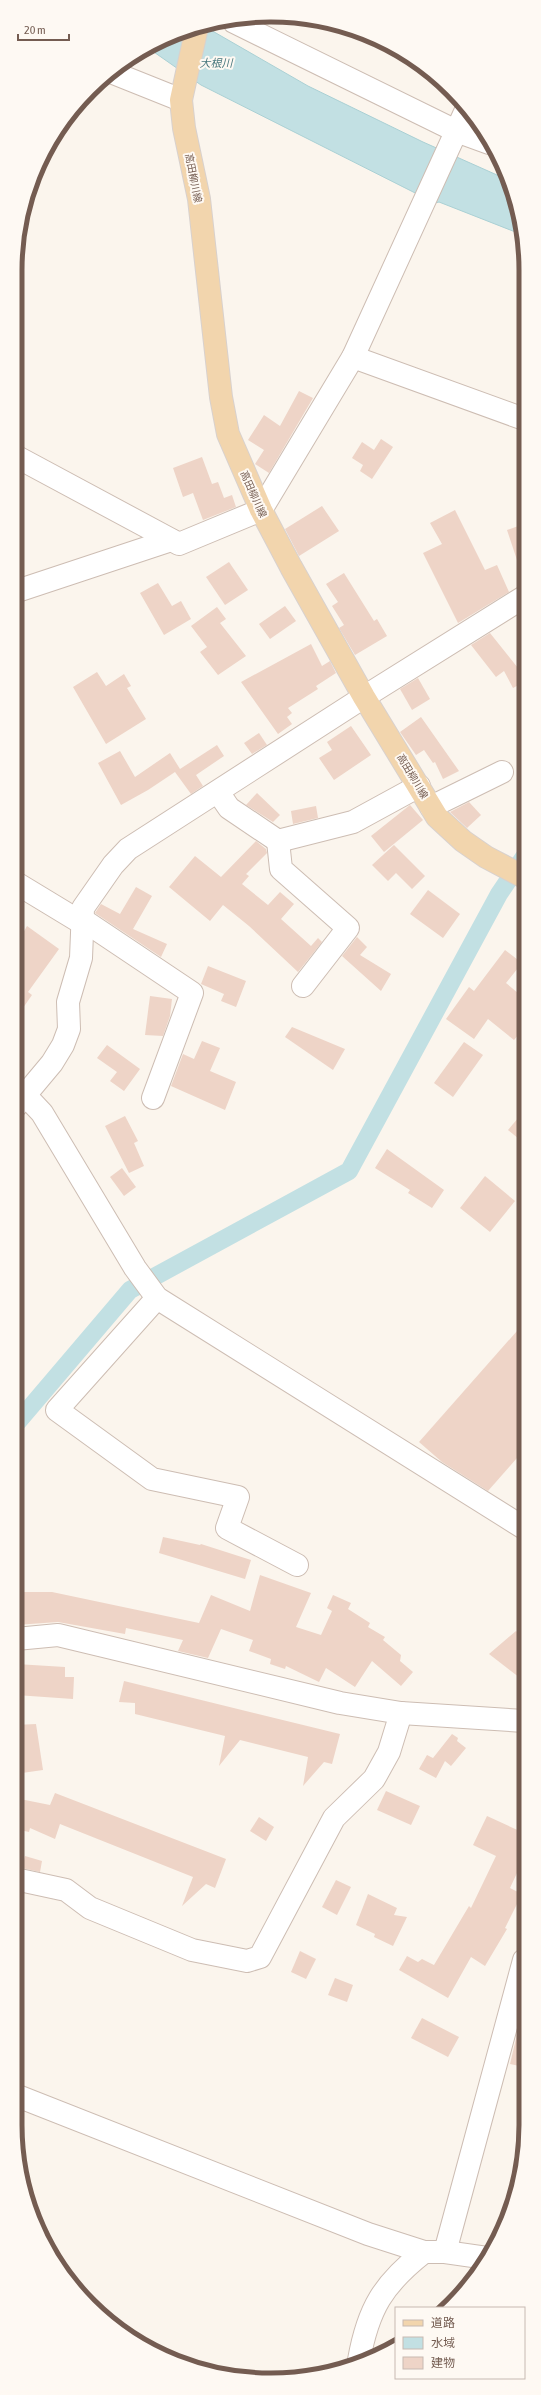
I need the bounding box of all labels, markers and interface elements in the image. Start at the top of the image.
scale bar [18,16,69,42]
text: 20 m [24,23,46,37]
water label: 大根川 [200,57,233,69]
street label: 高田柳川線 [183,153,204,204]
street label: 高田柳川線 [238,469,269,519]
street label: 高田柳川線 [395,752,430,801]
legend [395,2307,525,2379]
text: 道路 [431,2316,455,2330]
text: 水域 [431,2336,455,2350]
text: 建物 [431,2356,455,2370]

